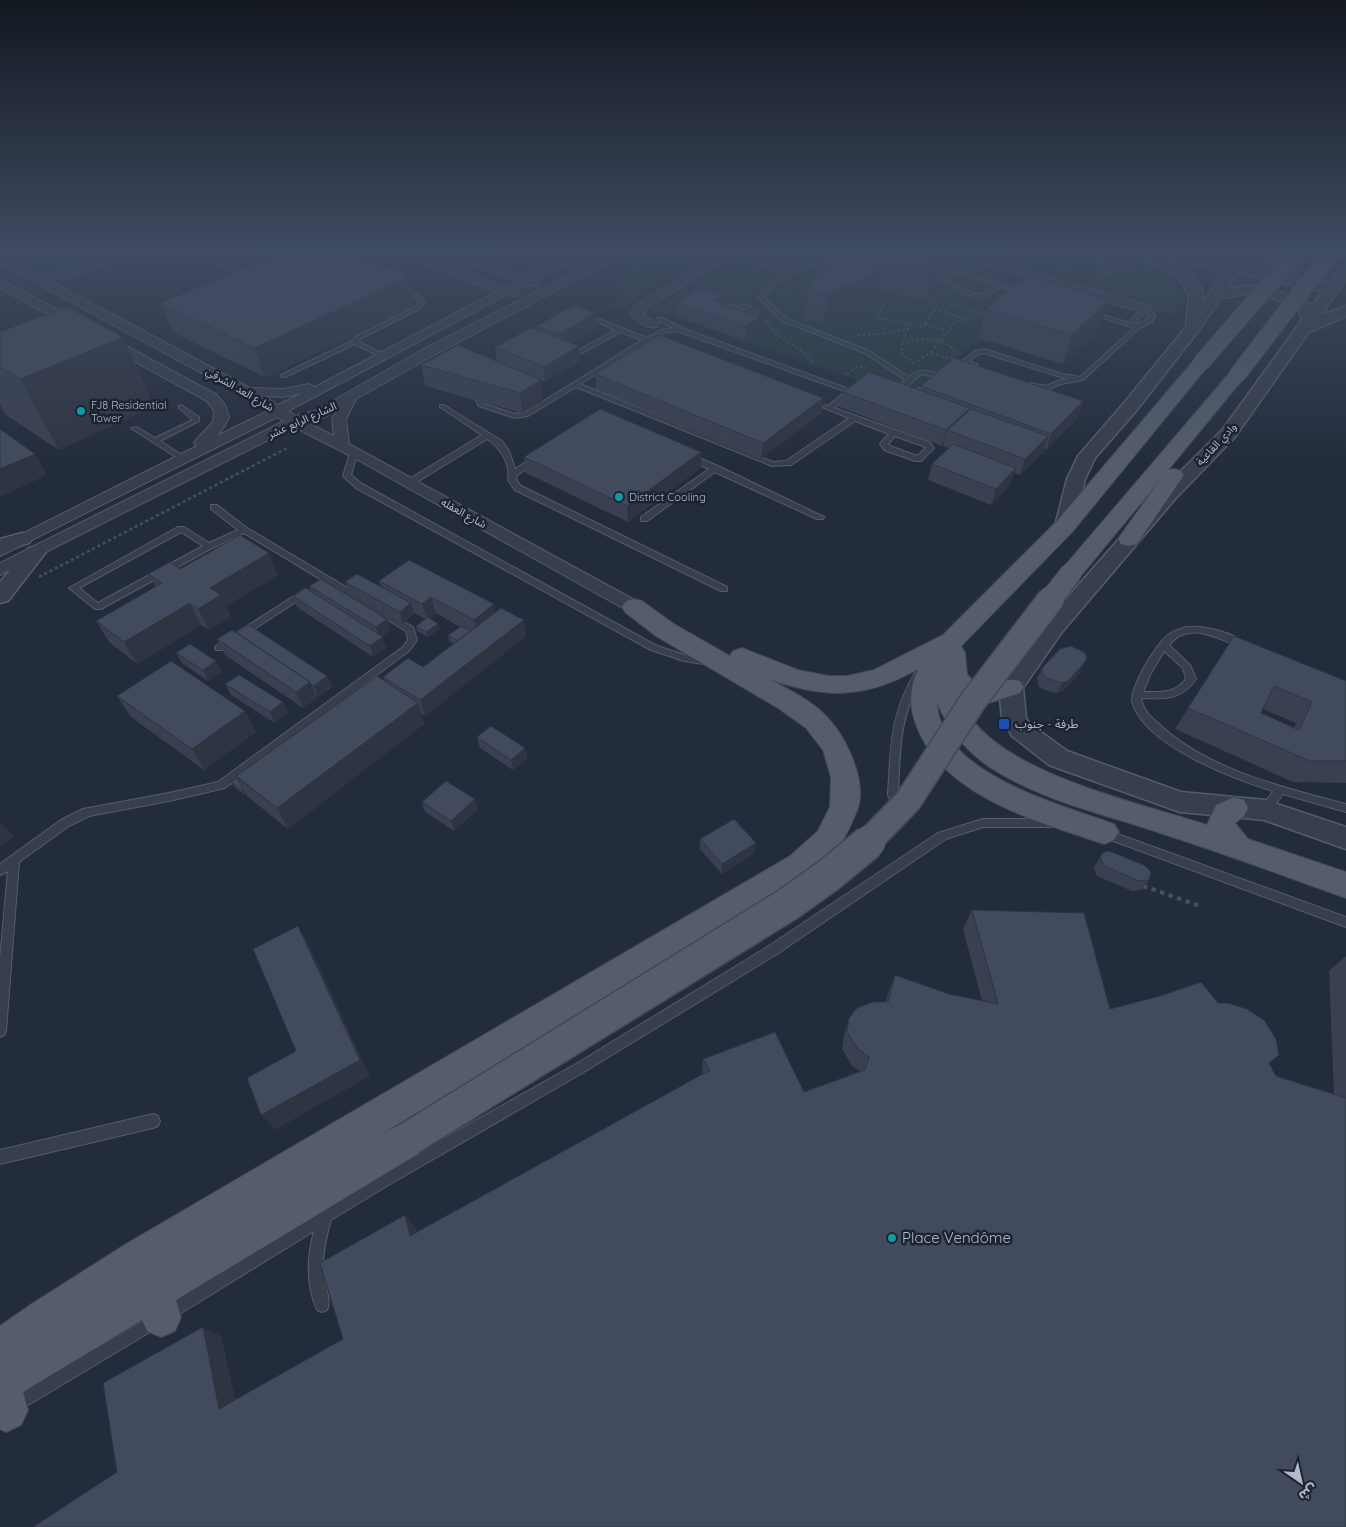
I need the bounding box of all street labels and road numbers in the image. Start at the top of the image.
street label: شارع العد الشرقي [202,364,277,417]
street label: الشارع الرابع عشر [264,399,339,443]
street label: وادي القاعية [1193,420,1241,470]
street label: شارع العقله [438,495,489,532]

